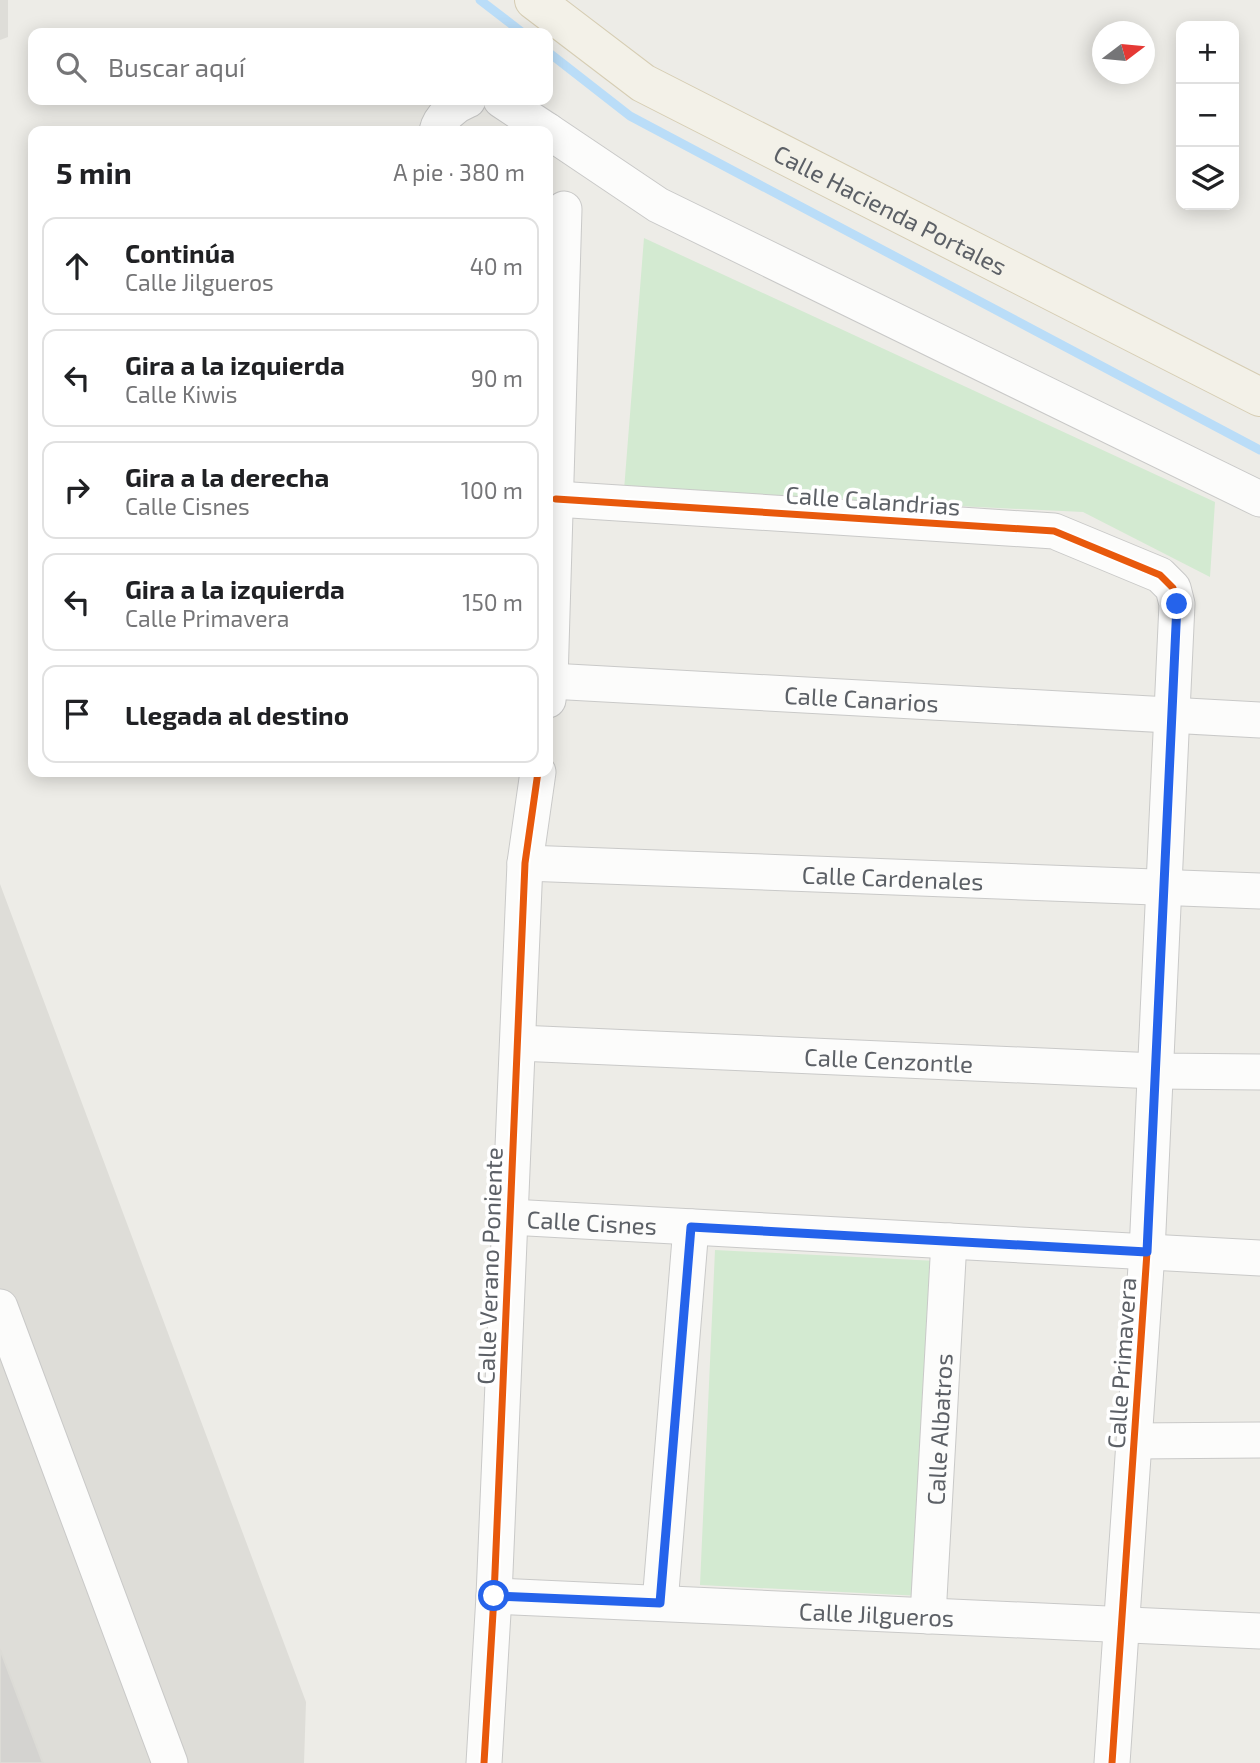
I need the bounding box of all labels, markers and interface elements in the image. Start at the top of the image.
north arrow [1092,21,1155,84]
map controls [1176,21,1239,210]
button: + [1176,21,1239,84]
search box [28,28,553,105]
icon: search [52,48,90,86]
text: Buscar aquí [108,51,245,82]
button: − [1176,84,1239,147]
street label: Calle Hacienda Portales [769,138,1012,280]
button: layers [1176,147,1239,210]
text: 5 min [56,154,132,190]
text: A pie · 380 m [393,158,525,186]
text: Continúa [125,237,235,268]
icon: ahead [58,247,96,285]
text: 40 m [470,252,523,280]
text: Calle Jilgueros [125,268,274,296]
text: Gira a la izquierda [125,349,345,380]
icon: left [58,359,96,397]
text: 90 m [471,364,523,392]
text: Calle Kiwis [125,380,238,408]
text: Gira a la derecha [125,461,329,492]
icon: right [58,471,96,509]
text: 100 m [461,476,523,504]
street label: Calle Calandrias [785,479,961,521]
text: Calle Cisnes [125,492,250,520]
text: Gira a la izquierda [125,573,345,604]
icon: left [58,583,96,621]
text: 150 m [462,588,523,616]
route end [1161,588,1192,619]
text: Calle Primavera [125,604,289,632]
street label: Calle Canarios [783,679,940,717]
icon: arrive [58,695,96,733]
text: Llegada al destino [125,699,349,730]
street label: Calle Cardenales [801,859,984,895]
street label: Calle Cenzontle [804,1041,974,1077]
street label: Calle Verano Poniente [470,1147,508,1385]
street label: Calle Cisnes [526,1203,658,1240]
street label: Calle Primavera [1101,1276,1141,1450]
street label: Calle Albatros [920,1353,957,1506]
route start [478,1580,509,1611]
street label: Calle Jilgueros [798,1595,955,1632]

